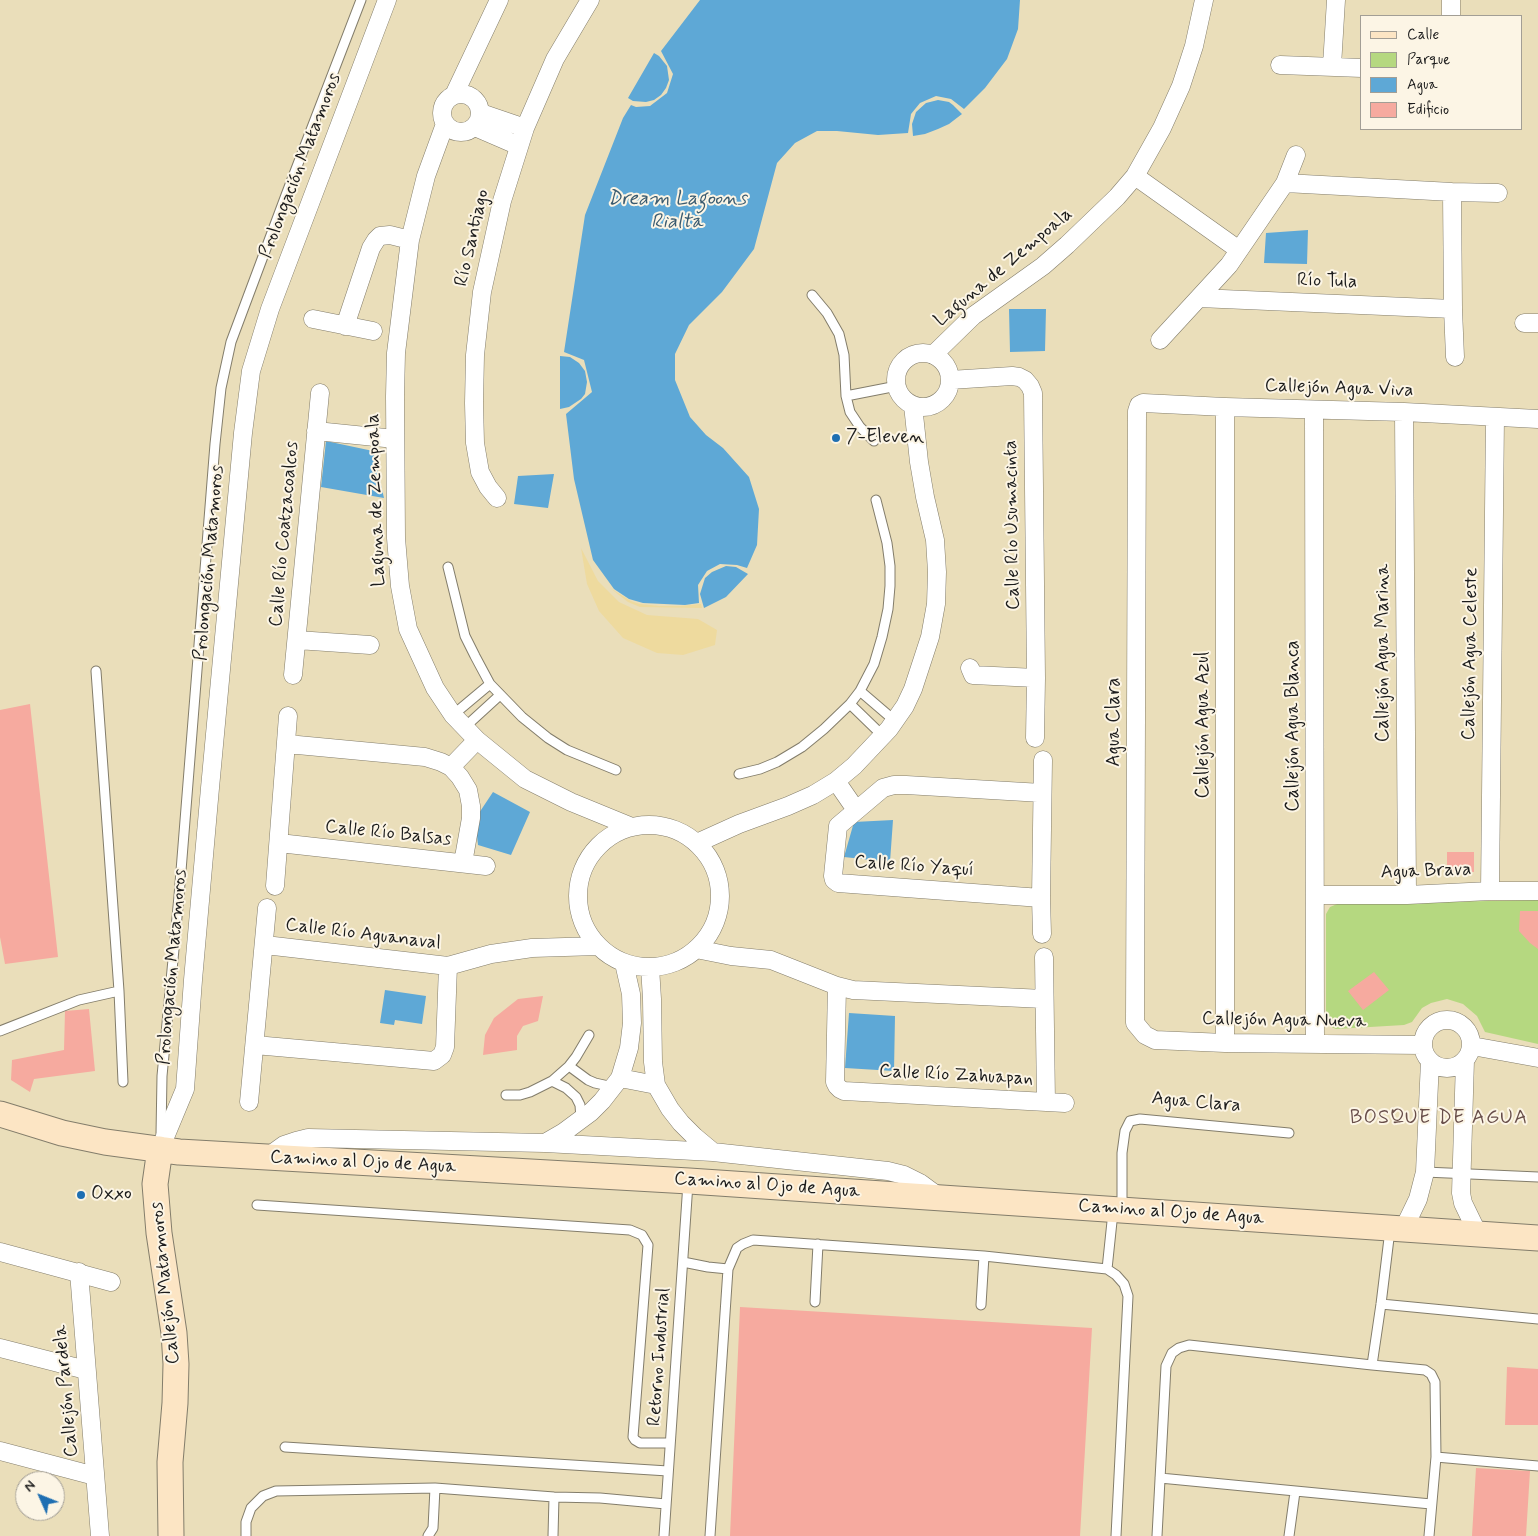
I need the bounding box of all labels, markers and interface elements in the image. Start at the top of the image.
legend [1360,15,1523,130]
text: Calle [1407,25,1439,45]
text: Parque [1407,50,1450,70]
street label: Prolongación Matamoros [255,70,347,262]
text: Agua [1407,75,1438,95]
text: Edificio [1407,100,1449,120]
street label: Río Santiago [451,187,495,289]
water label: Dream Lagoons Rialta [607,188,747,235]
street label: Laguna de Zempoala [930,203,1078,333]
street label: Río Tula [1296,270,1358,294]
street label: Callejón Agua Viva [1264,375,1414,403]
street label: Laguna de Zempoala [363,413,391,587]
place label: 7-Eleven [846,427,924,449]
marker: 7-Eleven [830,432,842,444]
street label: Calle Río Coatzacoalcos [266,440,304,628]
street label: Calle Río Usumacinta [1000,440,1026,610]
street label: Prolongación Matamoros [190,464,230,662]
street label: Callejón Agua Marina [1373,564,1395,742]
street label: Callejón Agua Celeste [1458,567,1484,741]
street label: Callejón Agua Blanca [1283,640,1305,812]
street label: Callejón Agua Azul [1193,652,1215,798]
street label: Agua Clara [1104,677,1126,767]
street label: Calle Río Balsas [324,816,452,852]
street label: Calle Río Yaquí [853,851,975,883]
street label: Agua Brava [1380,859,1472,885]
street label: Prolongación Matamoros [153,868,193,1066]
street label: Calle Río Aguanaval [284,914,442,956]
street label: Callejón Agua Nueva [1202,1008,1366,1034]
street label: Calle Río Zahuapan [878,1061,1034,1091]
street label: Agua Clara [1151,1088,1241,1118]
district label: BOSQUE DE AGUA [1348,1107,1530,1131]
street label: Camino al Ojo de Agua [269,1147,457,1179]
street label: Camino al Ojo de Agua [673,1168,861,1204]
place label: Oxxo [91,1184,132,1206]
marker: Oxxo [75,1189,87,1201]
street label: Camino al Ojo de Agua [1077,1195,1265,1231]
street label: Callejón Matamoros [146,1201,186,1365]
street label: Retorno Industrial [644,1287,676,1427]
street label: Callejón Pardela [50,1324,84,1458]
north arrow [15,1471,65,1521]
text: N [20,1477,40,1496]

